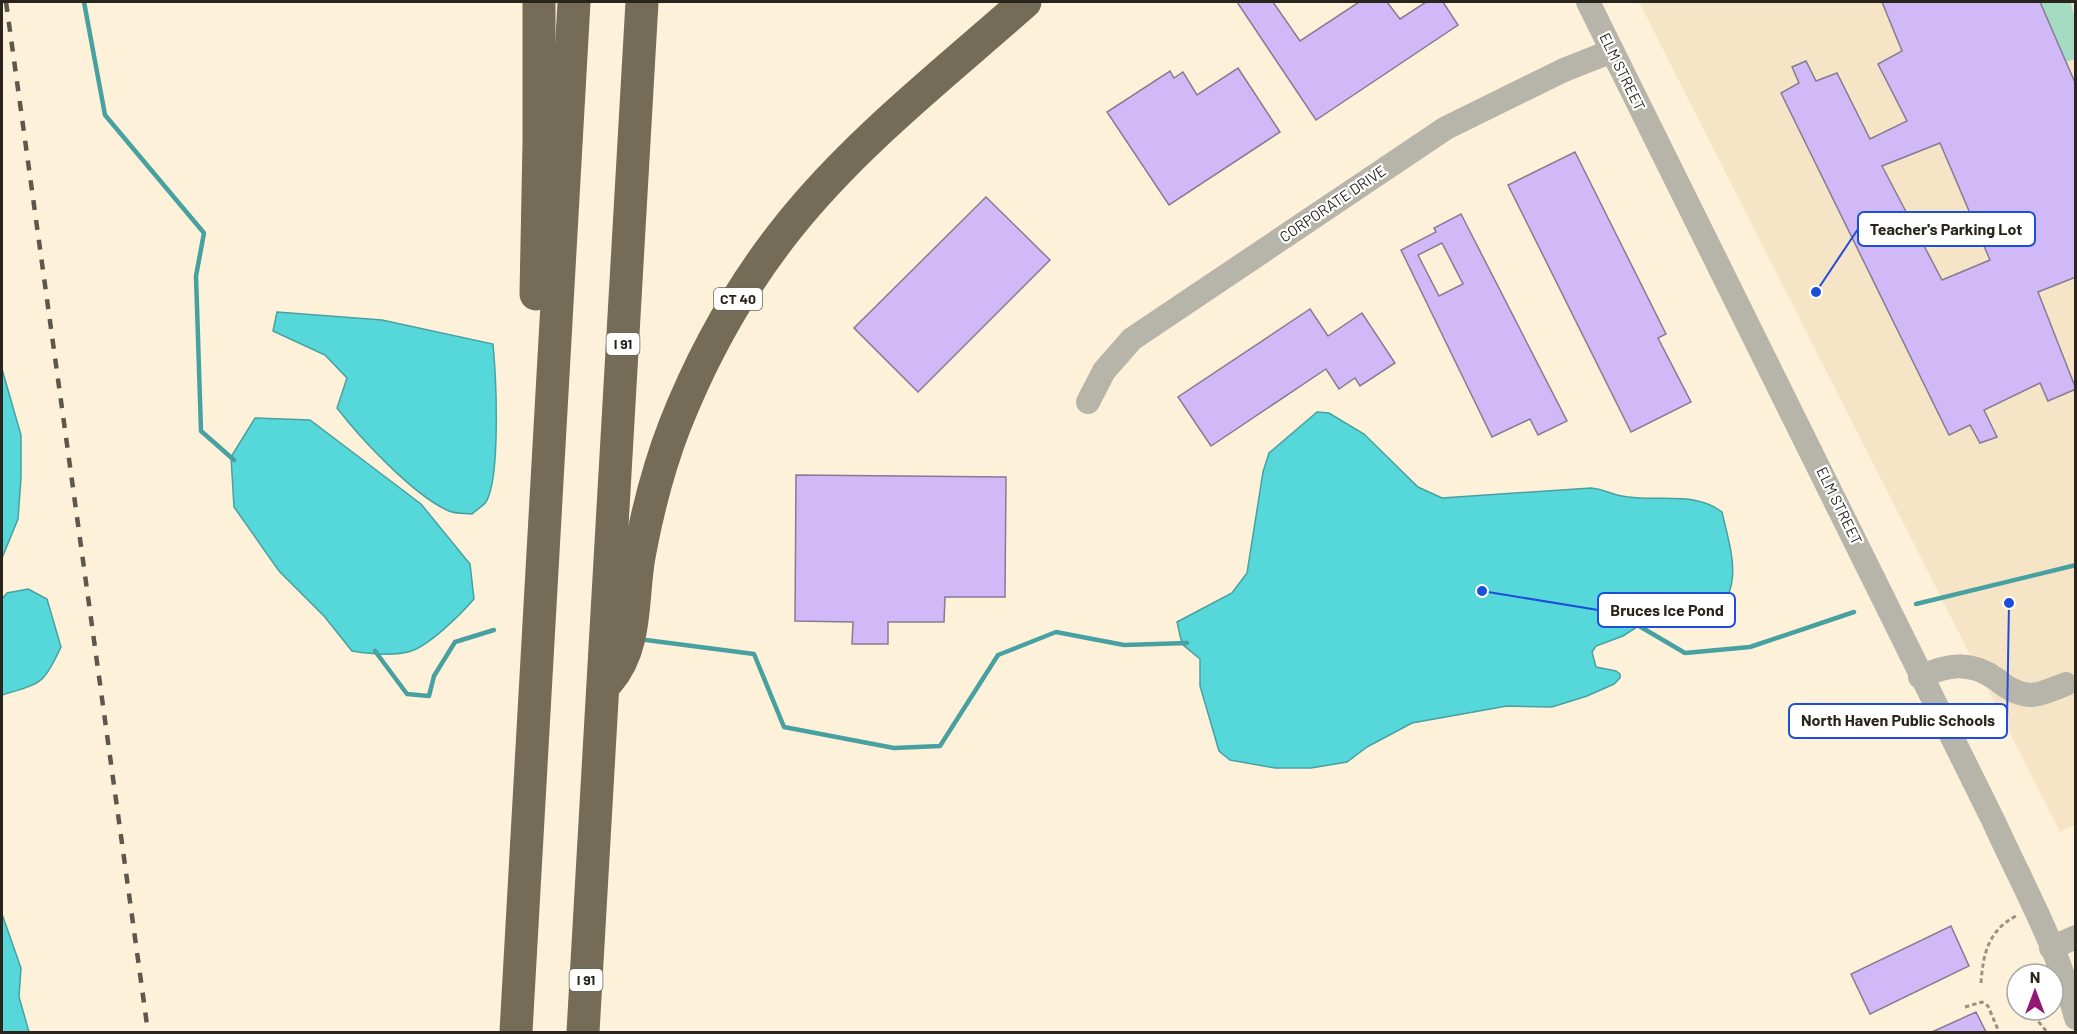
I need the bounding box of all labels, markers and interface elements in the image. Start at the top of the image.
street label: ELM STREET [1596,30,1649,113]
street label: CORPORATE DRIVE [1276,161,1389,245]
callout: Teacher's Parking Lot [1858,212,2035,246]
text: Teacher's Parking Lot [1870,219,2022,238]
road number: CT 40 [714,288,762,310]
road number: I 91 [606,333,640,355]
street label: ELM STREET [1813,464,1866,547]
callout: Bruces Ice Pond [1598,593,1735,627]
text: Bruces Ice Pond [1610,600,1724,619]
callout: North Haven Public Schools [1789,704,2007,738]
text: North Haven Public Schools [1801,710,1995,729]
north arrow [2005,962,2065,1022]
text: N [2030,967,2040,986]
road number: I 91 [570,969,602,991]

